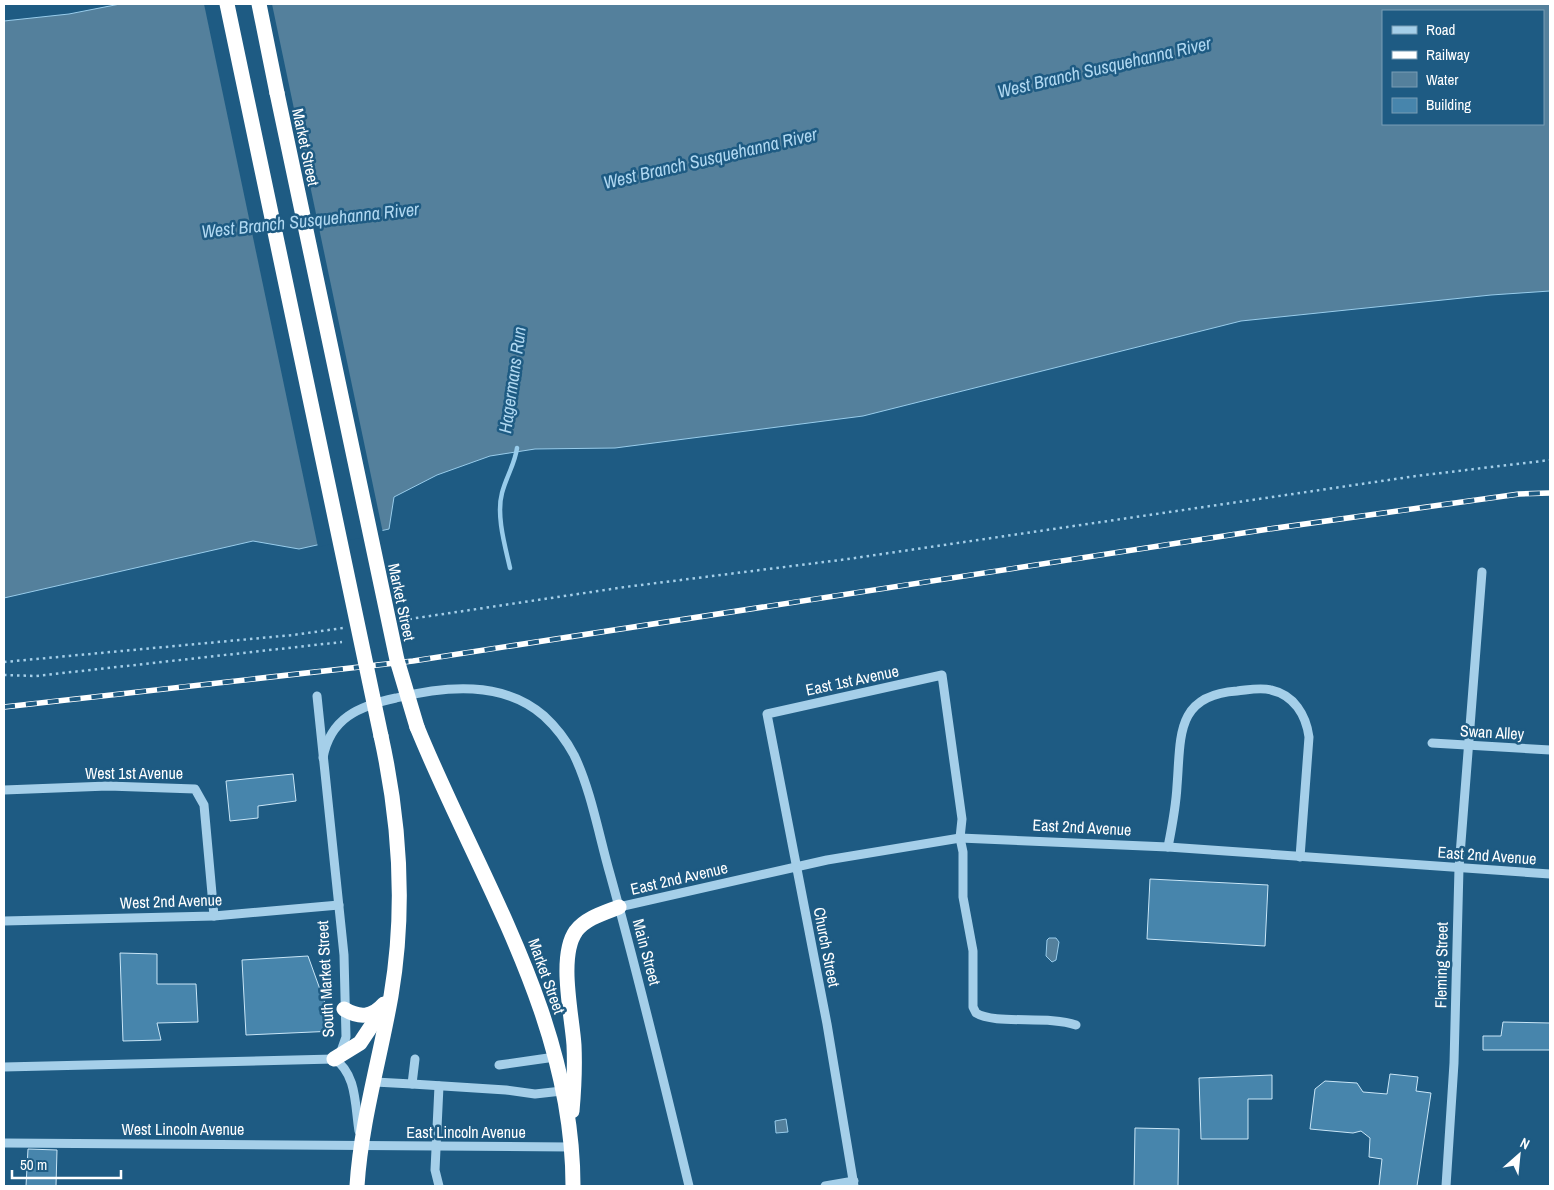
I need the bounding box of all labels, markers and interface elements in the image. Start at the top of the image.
legend [1382,10,1544,125]
text: Road [1426,19,1455,40]
water label: West Branch Susquehanna River [995,30,1214,104]
text: Railway [1426,44,1471,65]
text: Water [1426,69,1458,90]
text: Building [1426,94,1471,115]
street label: Market Street [287,106,325,188]
water label: West Branch Susquehanna River [601,121,820,195]
water label: West Branch Susquehanna River [200,196,421,244]
water label: Hagermans Run [492,325,532,435]
street label: Market Street [383,561,421,643]
street label: East 1st Avenue [803,659,901,701]
street label: Swan Alley [1459,719,1525,745]
street label: West 1st Avenue [85,762,183,784]
street label: East 2nd Avenue [1032,813,1132,841]
street label: East 2nd Avenue [1437,841,1537,869]
street label: East 2nd Avenue [628,856,730,900]
street label: West 2nd Avenue [119,888,223,914]
street label: Church Street [808,905,846,989]
street label: Main Street [628,916,666,988]
street label: South Market Street [311,920,339,1038]
street label: Fleming Street [1429,921,1453,1008]
street label: Market Street [523,935,571,1017]
street label: West Lincoln Avenue [122,1118,244,1140]
street label: East Lincoln Avenue [406,1121,526,1143]
north arrow [1494,1130,1544,1180]
text: N [1517,1134,1533,1153]
scale bar [12,1148,121,1180]
text: 50 m [20,1154,47,1175]

